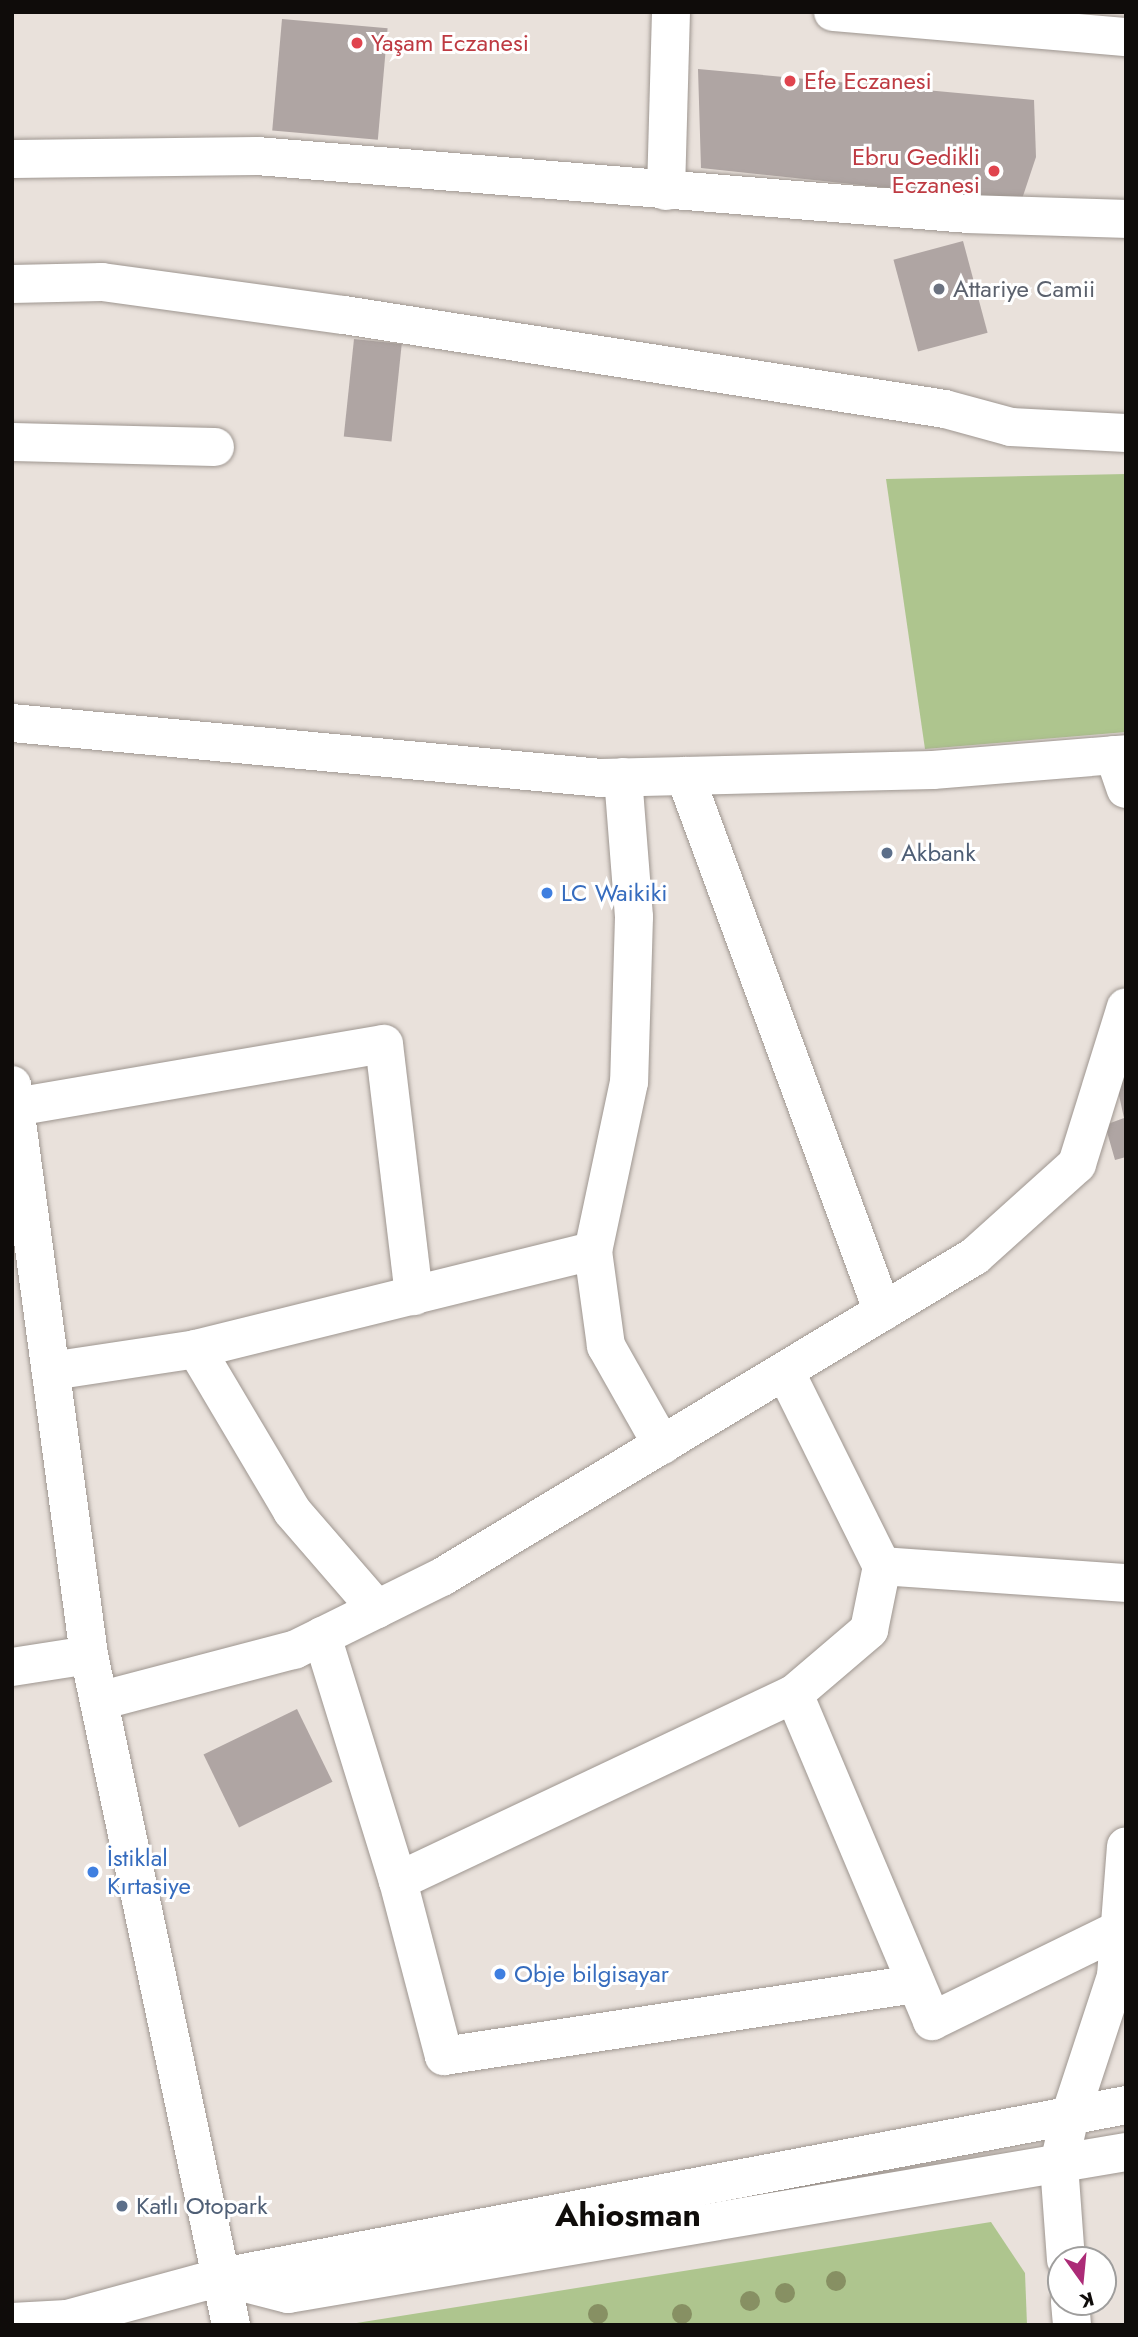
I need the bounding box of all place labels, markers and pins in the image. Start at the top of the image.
place label: Yaşam Eczanesi [371,29,529,57]
marker: Yaşam Eczanesi [349,35,365,51]
place label: Efe Eczanesi [804,67,932,95]
marker: Efe Eczanesi [782,73,798,89]
place label: Ebru Gedikli Eczanesi [852,143,980,199]
marker: Ebru Gedikli Eczanesi [986,163,1002,179]
place label: Attariye Camii [953,275,1095,303]
marker: Attariye Camii [931,281,947,297]
place label: Akbank [901,839,976,867]
marker: Akbank [879,845,895,861]
place label: LC Waikiki [561,879,667,907]
marker: LC Waikiki [539,885,555,901]
place label: İstiklal Kırtasiye [107,1844,191,1900]
marker: İstiklal Kırtasiye [85,1864,101,1880]
place label: Obje bilgisayar [514,1960,669,1988]
marker: Obje bilgisayar [492,1966,508,1982]
place label: Katlı Otopark [136,2192,268,2220]
marker: Katlı Otopark [114,2198,130,2214]

